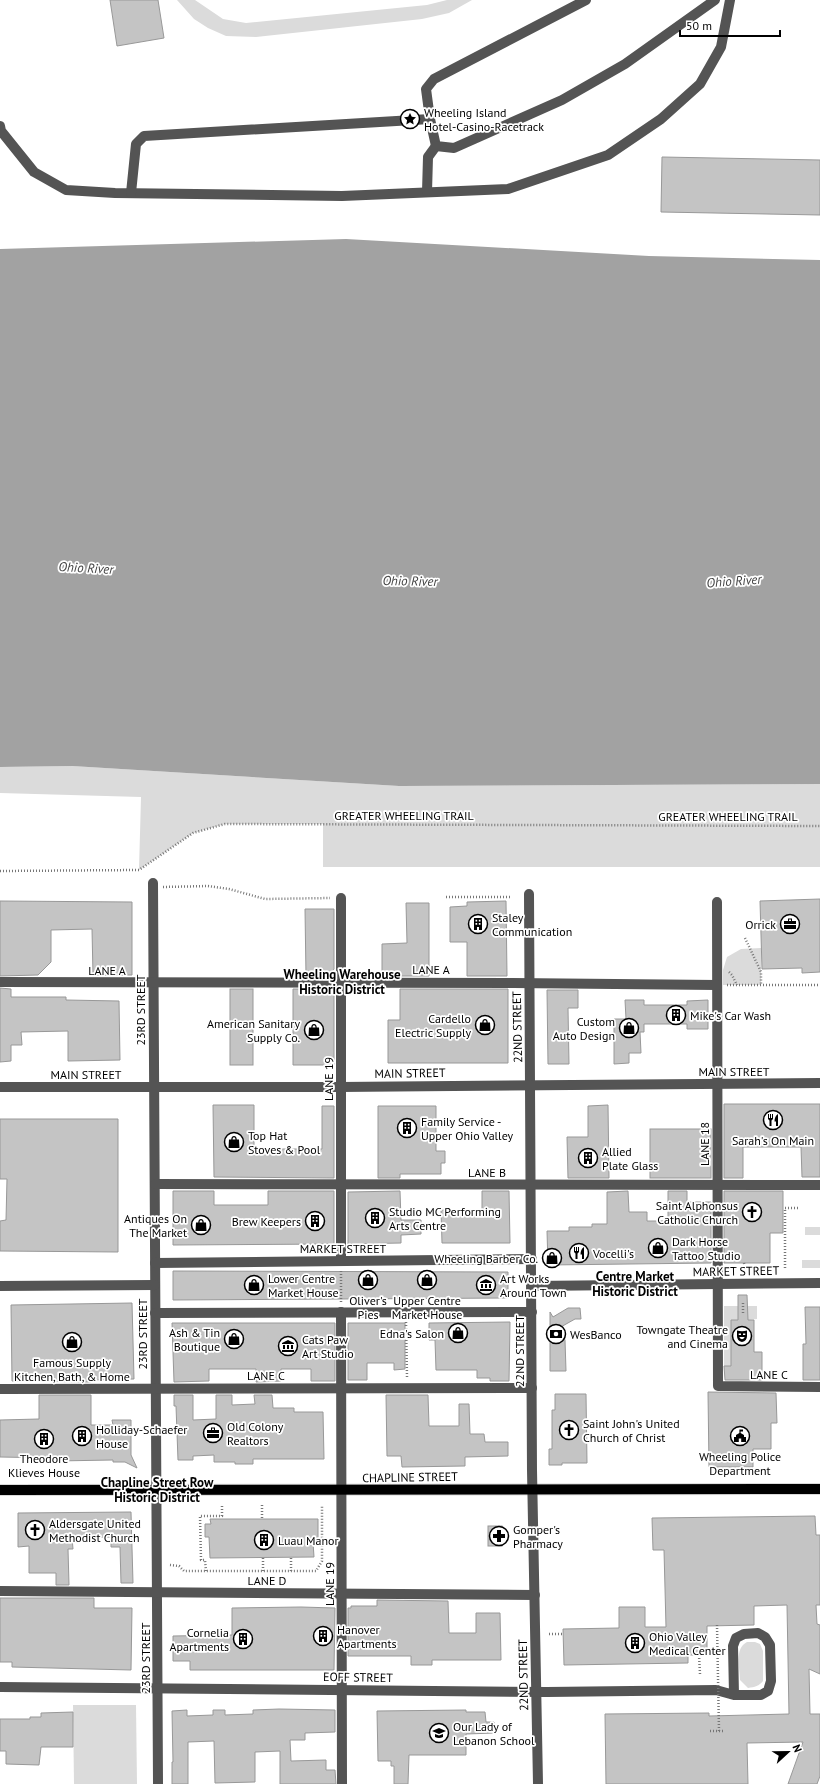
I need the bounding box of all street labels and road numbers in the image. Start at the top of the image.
street label: GREATER WHEELING TRAIL [334,808,474,823]
street label: GREATER WHEELING TRAIL [658,809,798,824]
street label: LANE A [412,962,450,977]
street label: LANE A [88,963,126,978]
street label: 23RD STREET [133,974,148,1045]
street label: 22ND STREET [509,991,525,1063]
street label: LANE 19 [321,1057,336,1101]
street label: MAIN STREET [699,1064,770,1079]
street label: MAIN STREET [374,1065,446,1081]
street label: MAIN STREET [51,1067,122,1082]
street label: LANE 18 [697,1122,712,1166]
street label: LANE B [468,1165,506,1180]
street label: MARKET STREET [300,1241,387,1256]
street label: MARKET STREET [693,1263,780,1279]
street label: 23RD STREET [135,1298,150,1369]
street label: 22ND STREET [512,1315,527,1387]
street label: LANE C [750,1367,788,1382]
street label: LANE C [247,1368,285,1383]
street label: CHAPLINE STREET [362,1469,458,1485]
street label: LANE 19 [322,1562,337,1606]
street label: LANE D [248,1573,287,1588]
street label: 23RD STREET [138,1622,153,1693]
street label: 22ND STREET [515,1639,531,1711]
street label: EOFF STREET [323,1669,393,1685]

